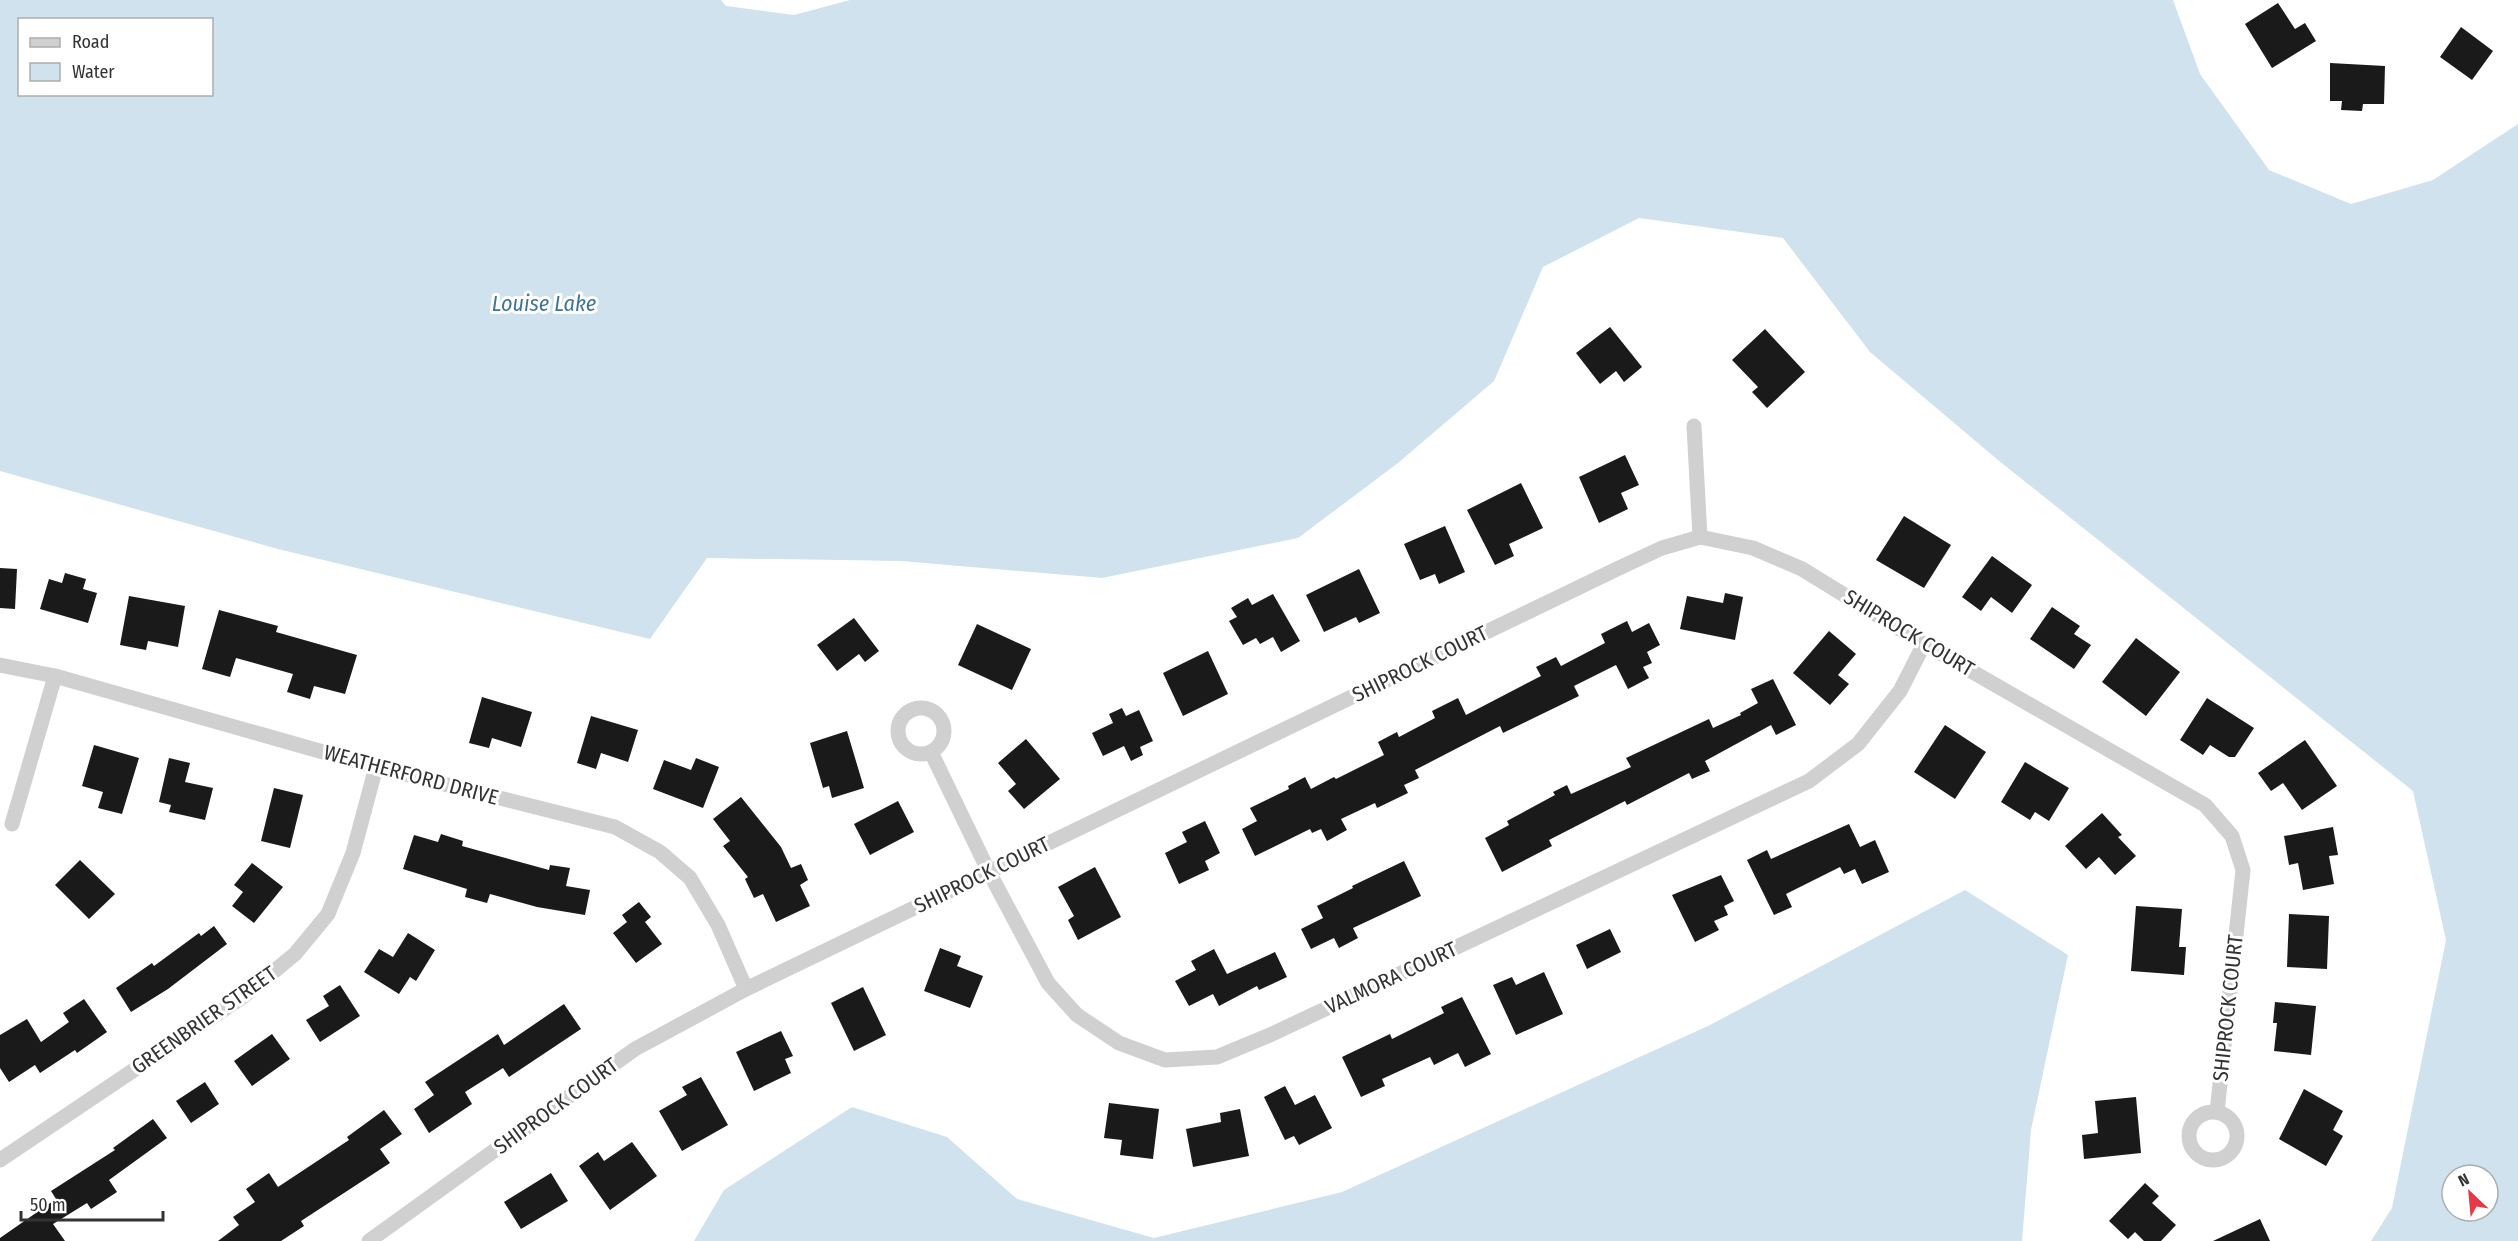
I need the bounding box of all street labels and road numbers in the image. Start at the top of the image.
street label: SHIPROCK COURT [1839,584,1979,682]
street label: SHIPROCK COURT [1348,620,1492,708]
street label: WEATHERFORD DRIVE [321,739,501,811]
street label: SHIPROCK COURT [910,831,1054,919]
street label: SHIPROCK COURT [2207,933,2249,1083]
street label: VALMORA COURT [1321,936,1461,1020]
street label: GREENBRIER STREET [126,960,282,1080]
street label: SHIPROCK COURT [489,1052,623,1160]

